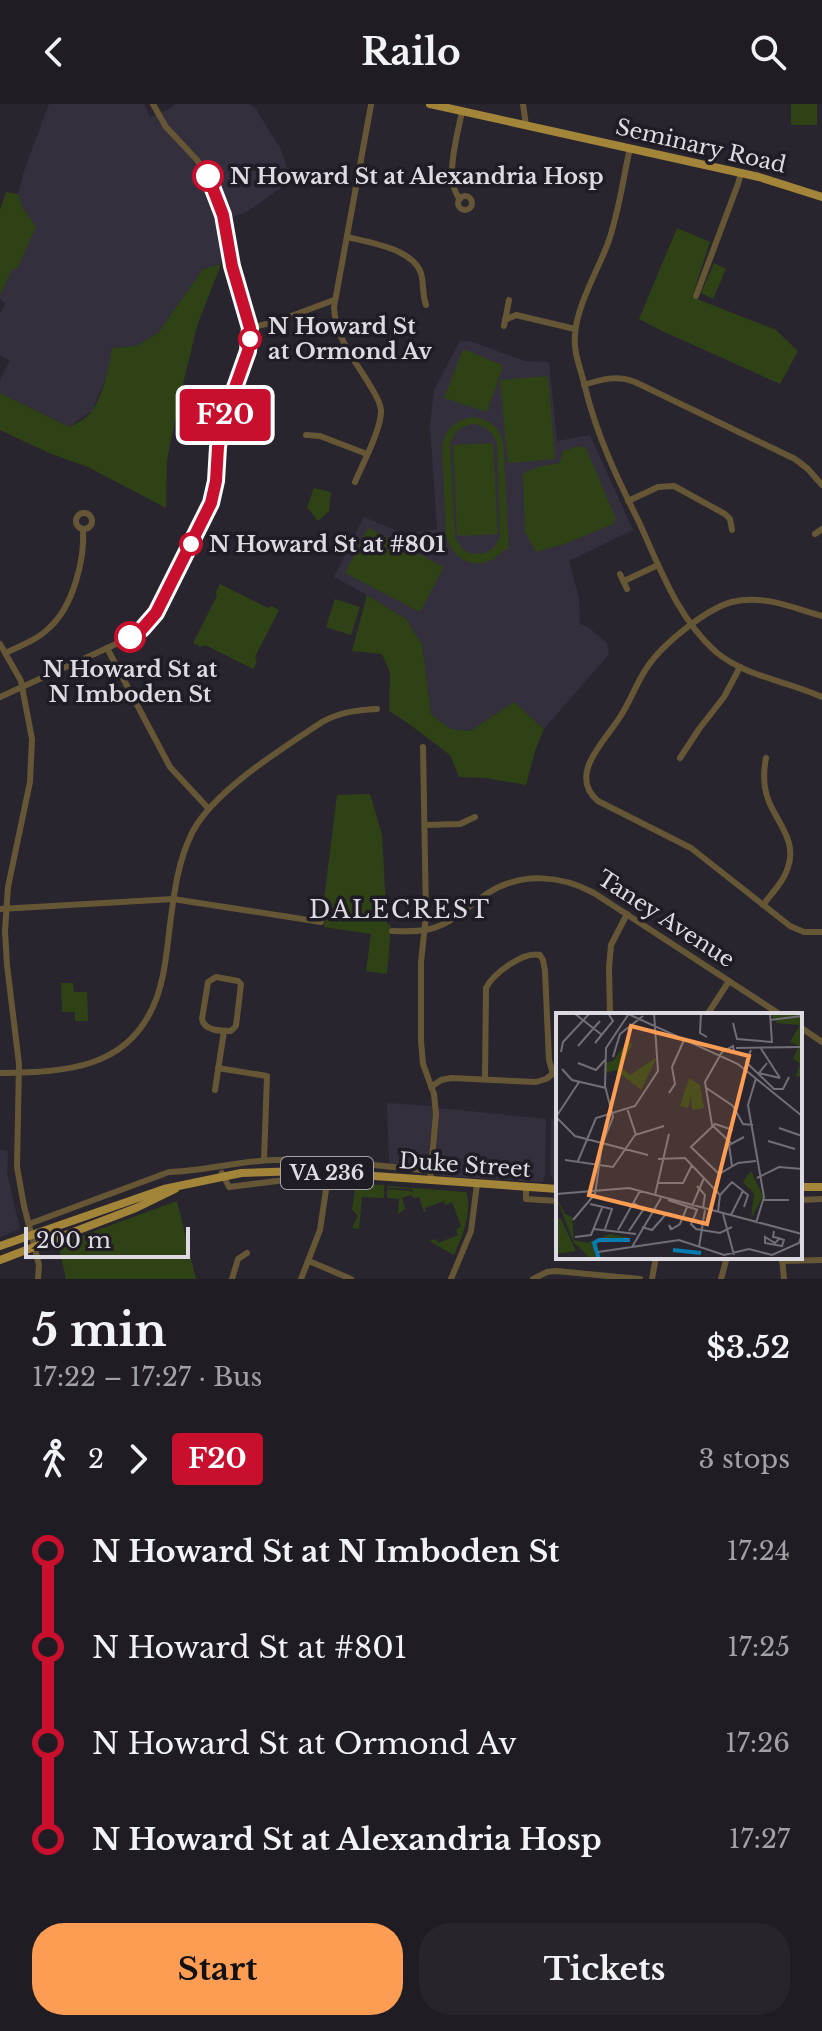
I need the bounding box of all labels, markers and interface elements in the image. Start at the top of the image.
icon: back [32,30,76,74]
text: Railo [361,30,461,75]
icon: search [746,30,790,74]
street label: Seminary Road [613,113,789,179]
marker: N Howard St at Alexandria Hosp [193,161,223,191]
place label: N Howard St at Alexandria Hosp [230,163,604,190]
place label: N Howard St at Ormond Av [268,313,432,365]
marker: N Howard St at Ormond Av [239,328,261,350]
line badge: F20 [179,389,271,441]
text: F20 [196,397,254,432]
place label: N Howard St at #801 [209,531,445,558]
marker: N Howard St at #801 [180,533,202,555]
marker: N Howard St at N Imboden St [115,622,145,652]
place label: N Howard St at N Imboden St [43,656,218,708]
street label: Taney Avenue [593,865,739,973]
district label: DALECREST [309,895,491,924]
inset map [556,1013,802,1259]
street label: Duke Street [398,1147,532,1183]
road number: VA 236 [281,1157,373,1189]
scale bar [24,1223,190,1259]
text: 200 m [36,1227,111,1254]
text: 5 min [32,1303,166,1358]
text: $3.52 [706,1329,790,1366]
text: 17:22 – 17:27 · Bus [32,1361,262,1393]
icon: walk [32,1437,76,1481]
icon: forward [116,1437,160,1481]
text: F20 [188,1441,247,1476]
text: 2 [88,1443,104,1475]
text: 3 stops [698,1443,790,1475]
text: N Howard St at N Imboden St [92,1533,560,1570]
text: 17:24 [727,1535,790,1567]
text: N Howard St at #801 [92,1629,407,1666]
text: 17:25 [727,1631,790,1663]
text: N Howard St at Ormond Av [92,1725,517,1762]
text: 17:26 [725,1727,790,1759]
text: N Howard St at Alexandria Hosp [92,1821,602,1858]
text: 17:27 [729,1823,790,1855]
button: Start [32,1923,403,2015]
button: Tickets [419,1923,790,2015]

